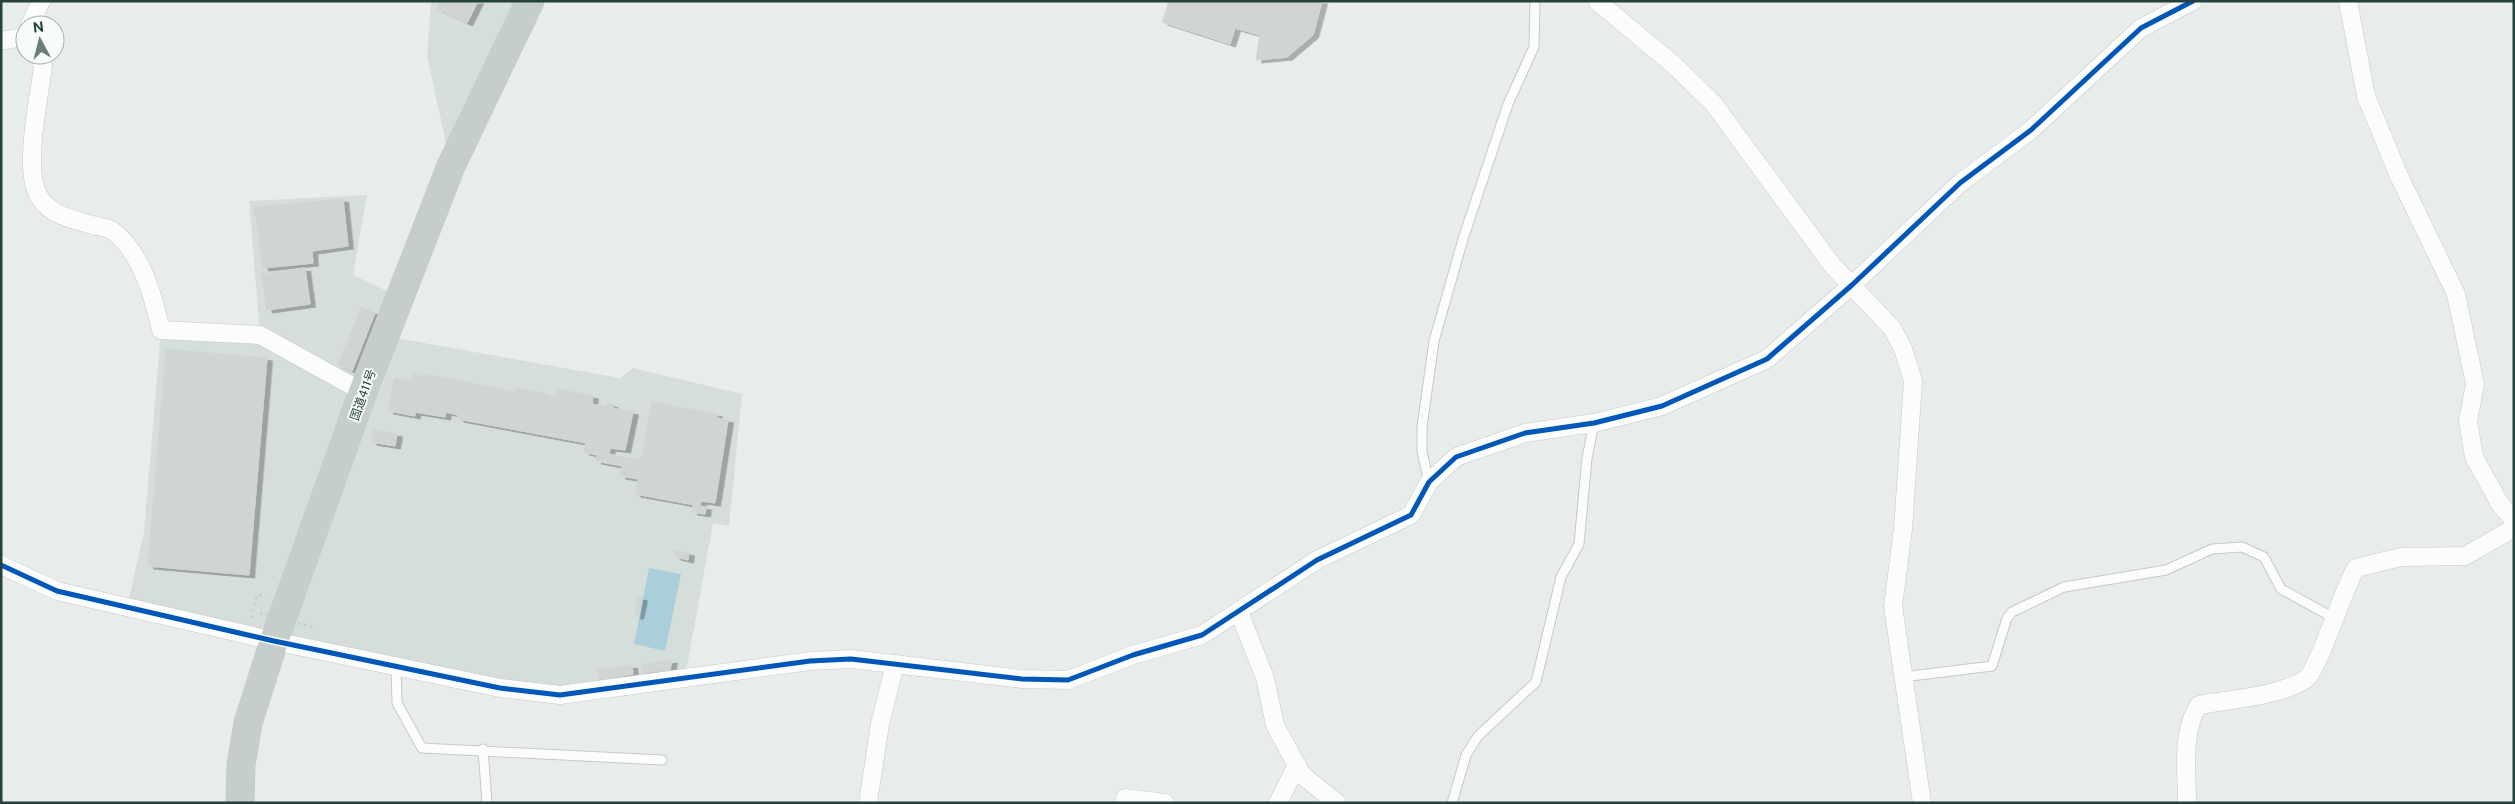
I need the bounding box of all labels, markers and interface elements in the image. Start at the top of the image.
north arrow [15,15,65,65]
text: N [32,18,45,36]
street label: 国道411号 [347,368,379,422]

